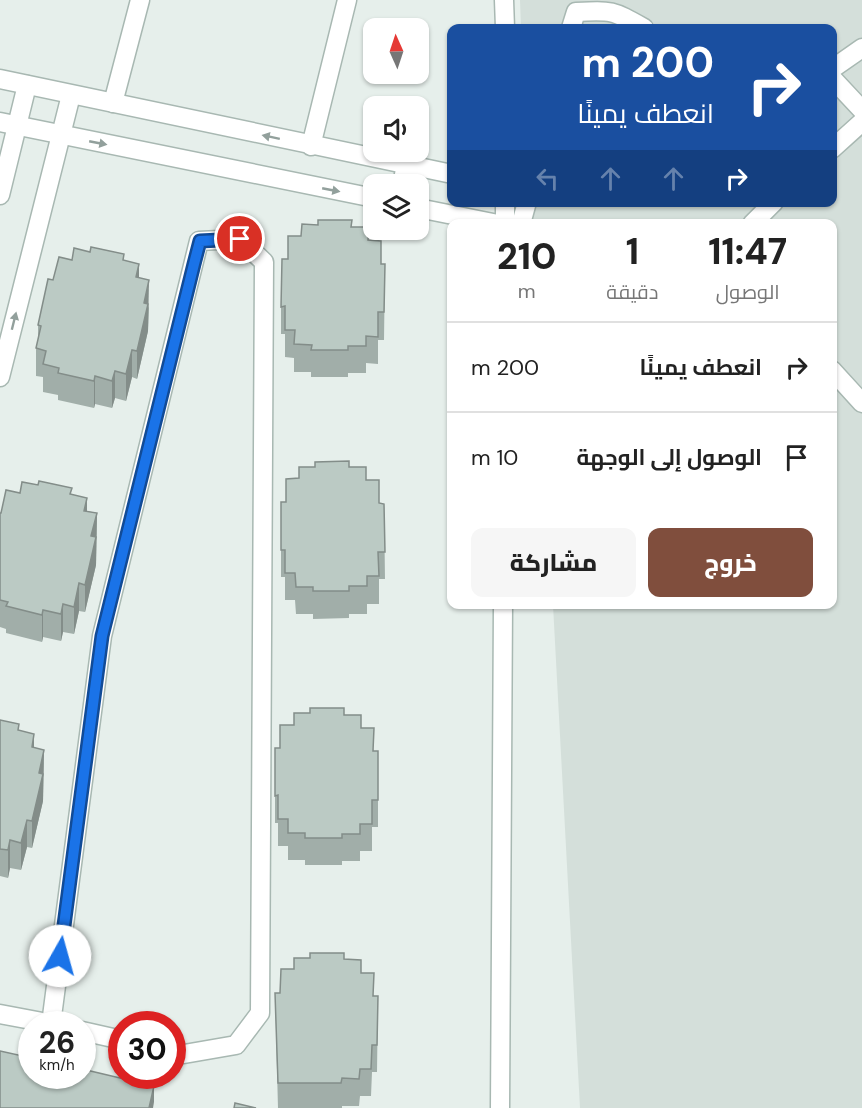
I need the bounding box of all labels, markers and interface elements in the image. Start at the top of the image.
north arrow [363,18,429,84]
map controls [363,18,429,240]
text: 200 m [581,35,714,90]
icon: right [735,48,813,126]
button: sound [363,96,429,162]
text: انعطف يمينًا [577,96,714,131]
one-way arrow [261,132,280,141]
one-way arrow [89,139,108,148]
icon: left [531,162,564,195]
icon: ahead [594,162,627,195]
icon: ahead [657,162,690,195]
icon: right [720,162,753,195]
button: layers [363,174,429,240]
one-way arrow [321,186,340,195]
pin [214,213,265,264]
icon: arrive [223,222,256,255]
text: 1 [626,228,639,275]
text: 11:47 [708,228,787,275]
text: 210 [497,233,556,280]
text: m [518,278,536,304]
text: دقيقة [606,279,658,305]
text: الوصول [716,279,780,305]
one-way arrow [10,311,20,330]
icon: right [780,351,813,384]
text: 200 m [471,353,539,382]
text: انعطف يمينًا [640,353,762,382]
icon: arrive [780,441,813,474]
text: 10 m [471,443,518,472]
text: الوصول إلى الوجهة [576,443,762,472]
button: مشاركة [471,528,636,597]
button: خروج [648,528,813,597]
position arrow [28,924,92,988]
speed limit sign: 30 [108,1011,186,1089]
text: 26 [39,1023,75,1062]
text: km/h [39,1055,75,1075]

